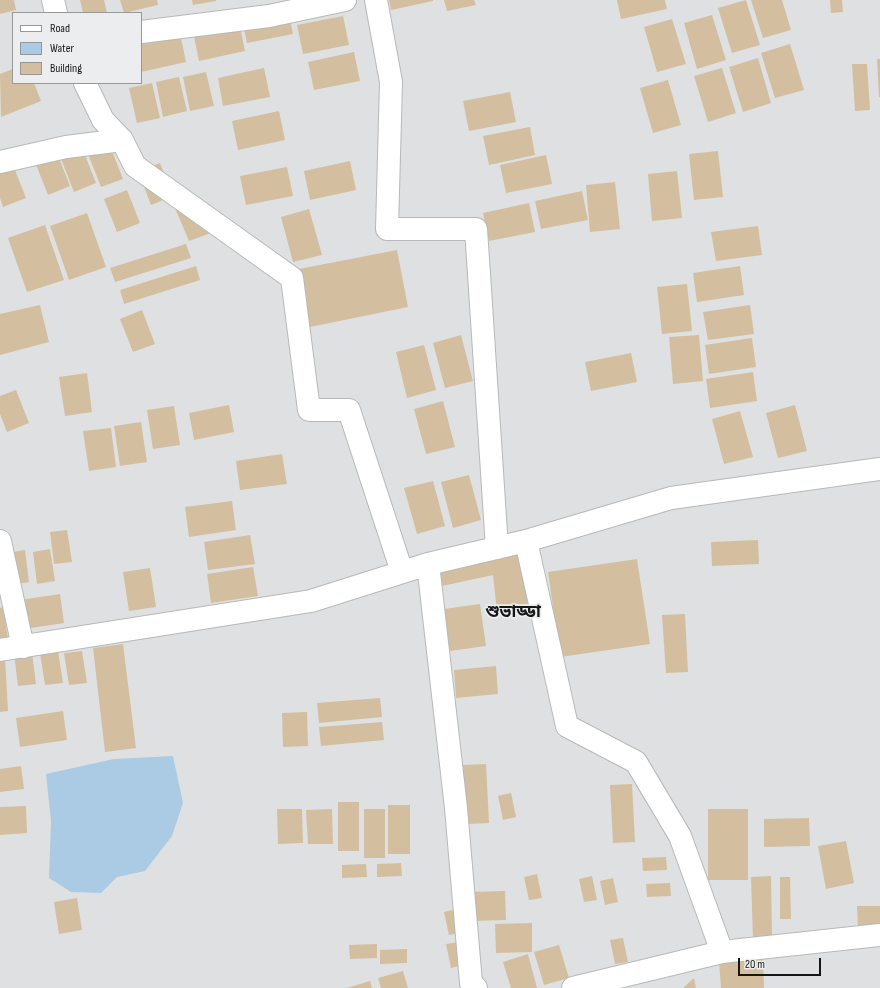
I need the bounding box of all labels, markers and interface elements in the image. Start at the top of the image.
legend [12,12,142,84]
text: Road [50,21,70,36]
text: Water [50,41,74,56]
text: Building [50,61,82,76]
district label: শুভাড্ডা [485,603,541,623]
scale bar [740,950,823,976]
text: 20 m [745,957,765,972]

